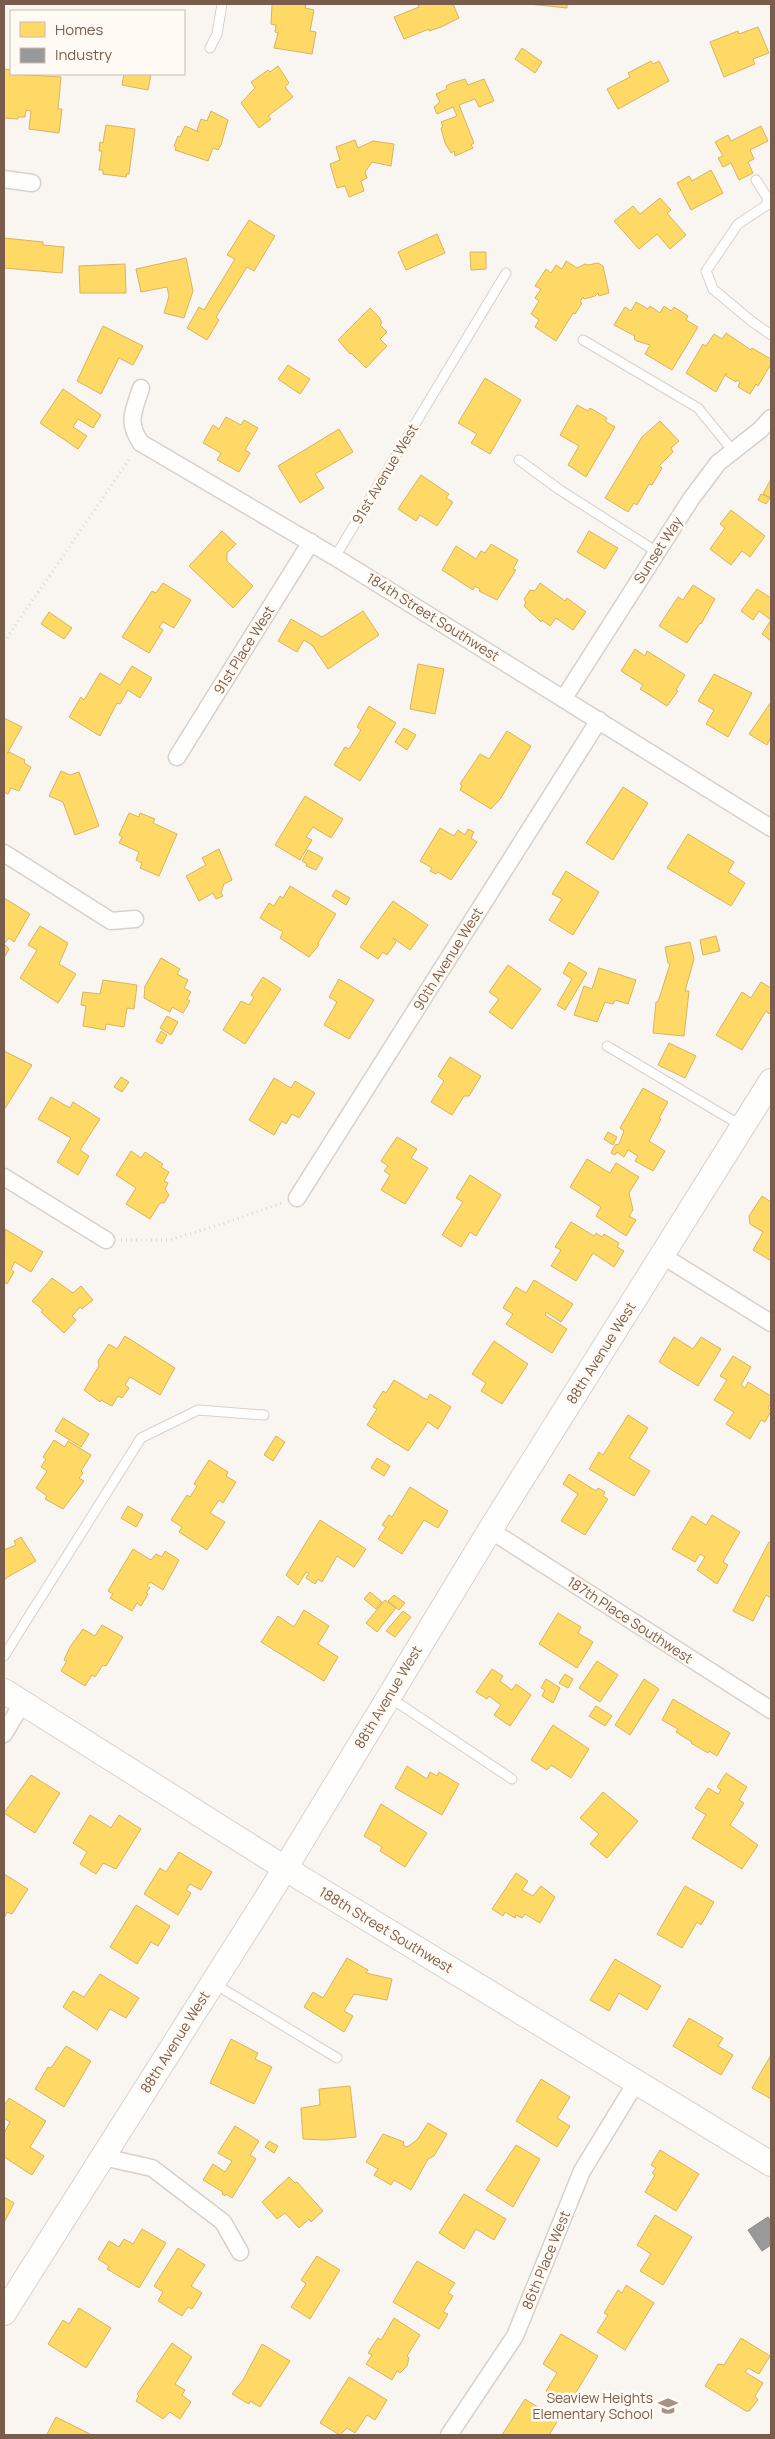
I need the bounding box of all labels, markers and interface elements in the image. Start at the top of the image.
legend [10,10,185,75]
text: Homes [55,19,104,40]
text: Industry [55,44,112,65]
street label: 91st Avenue West [347,420,422,528]
street label: Sunset Way [629,512,687,587]
street label: 184th Street Southwest [363,568,504,665]
street label: 91st Place West [209,601,279,698]
street label: 90th Avenue West [408,903,487,1014]
street label: 88th Avenue West [561,1298,640,1407]
street label: 187th Place Southwest [564,1572,697,1668]
street label: 88th Avenue West [349,1641,426,1752]
street label: 188th Street Southwest [316,1882,457,1977]
street label: 88th Avenue West [135,1987,214,2096]
street label: 86th Place West [517,2207,574,2312]
place label: Seaview Heights Elementary School [533,2388,653,2423]
school or university icon: Seaview Heights Elementary School [657,2395,679,2417]

